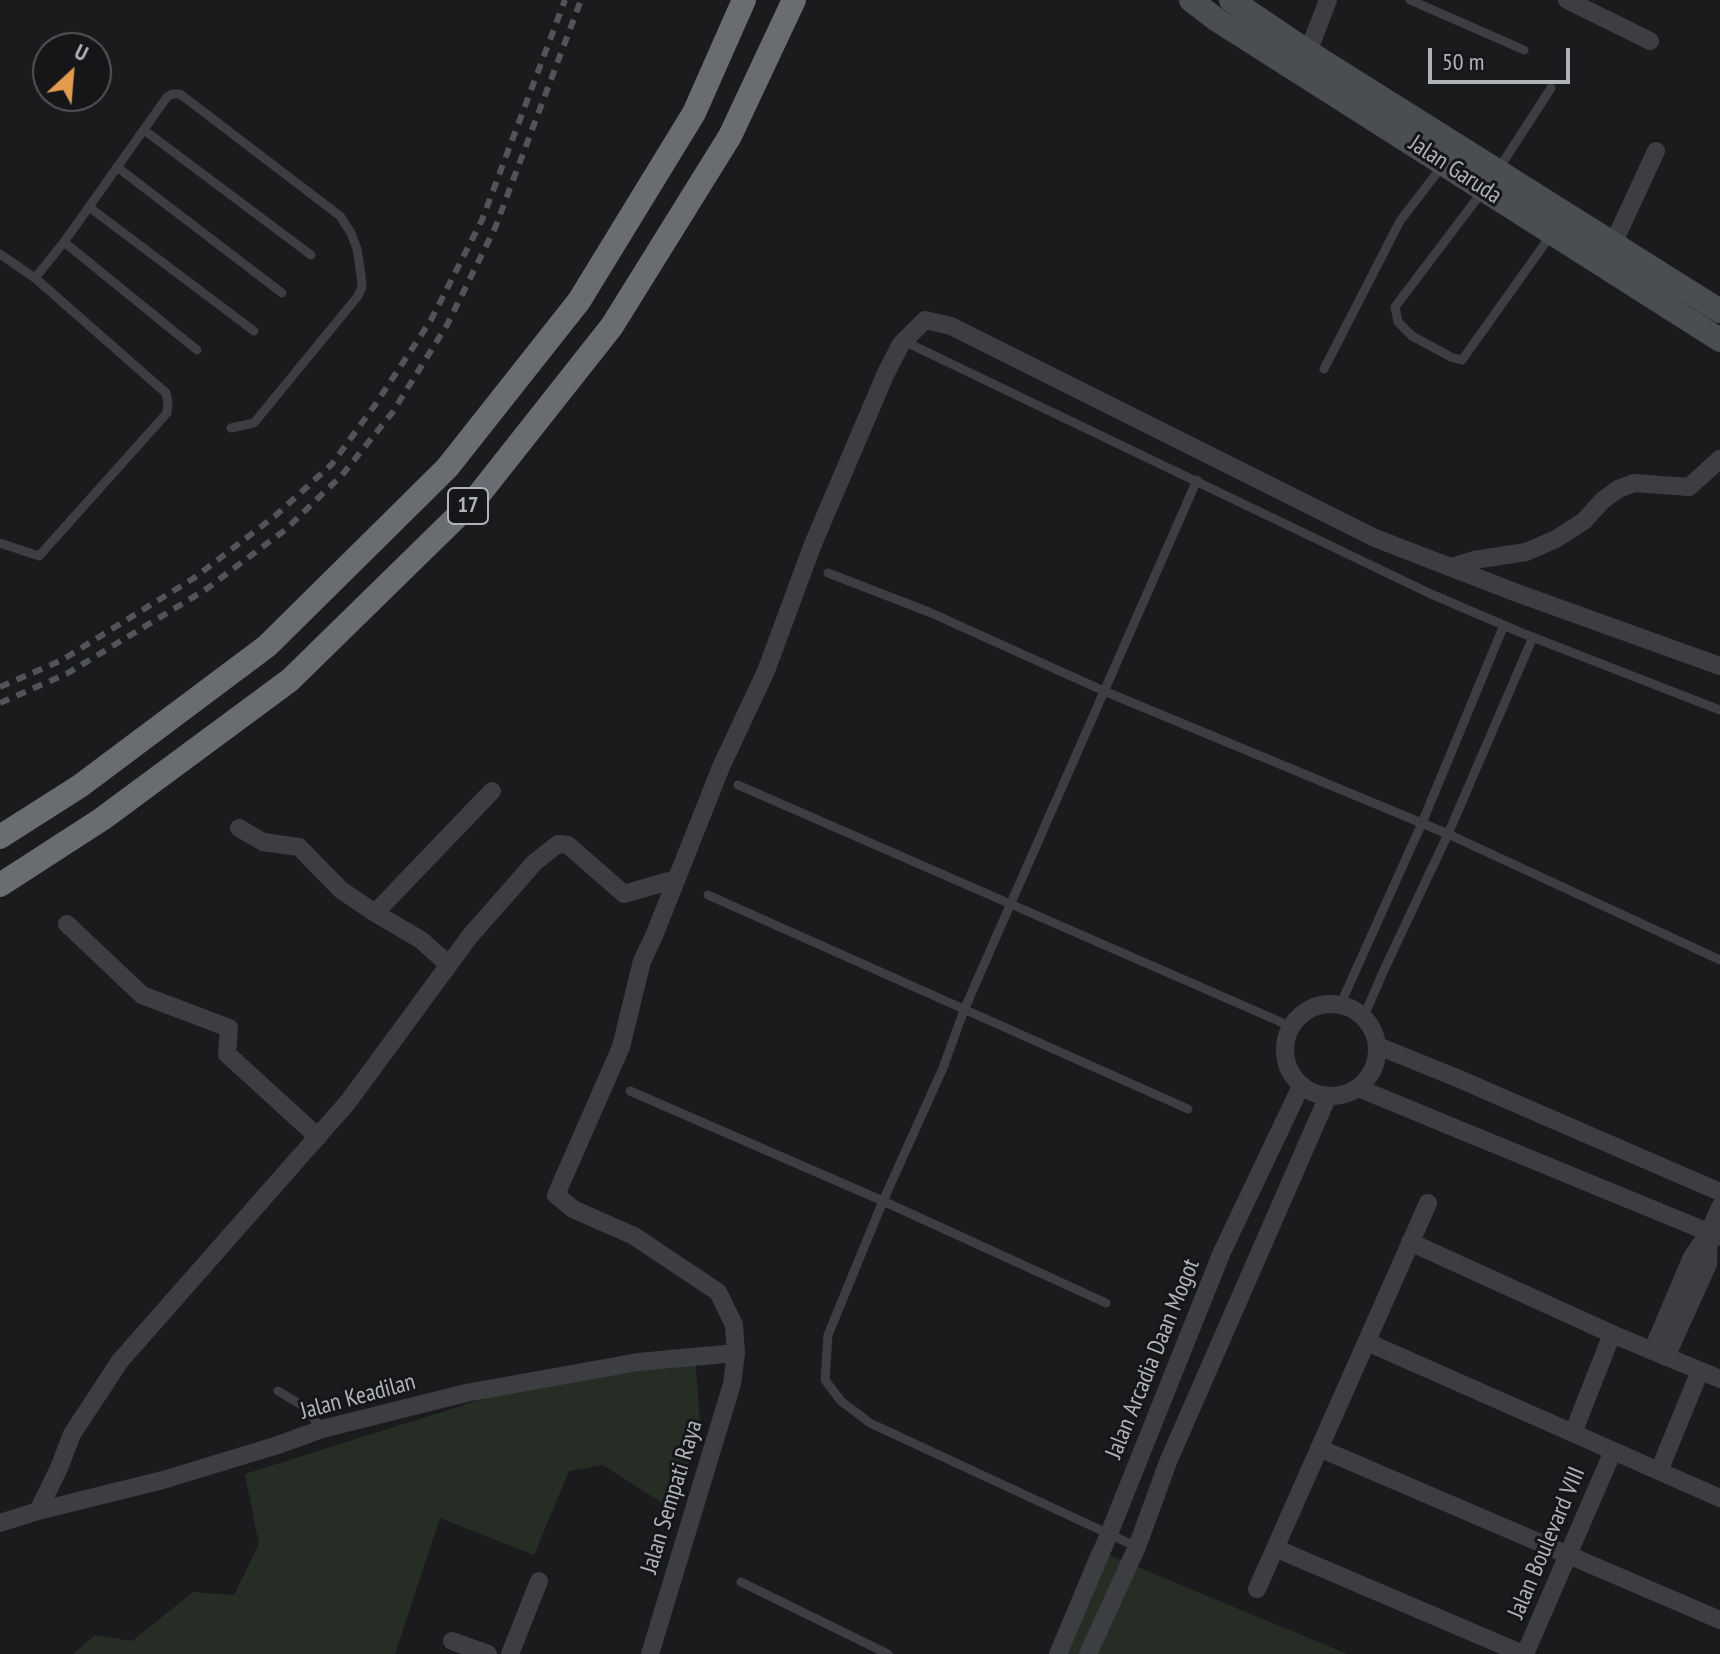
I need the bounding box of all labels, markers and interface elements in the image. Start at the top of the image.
north arrow [32,32,112,112]
scale bar [1432,32,1574,82]
text: U [70,37,93,67]
text: 50 m [1442,46,1484,77]
street label: Jalan Garuda [1403,129,1507,211]
road number: 17 [448,488,488,524]
street label: Jalan Arcadia Daan Mogot [1100,1255,1206,1463]
street label: Jalan Keadilan [297,1368,419,1426]
street label: Jalan Sempati Raya [635,1417,709,1577]
street label: Jalan Boulevard VIII [1502,1463,1592,1623]

